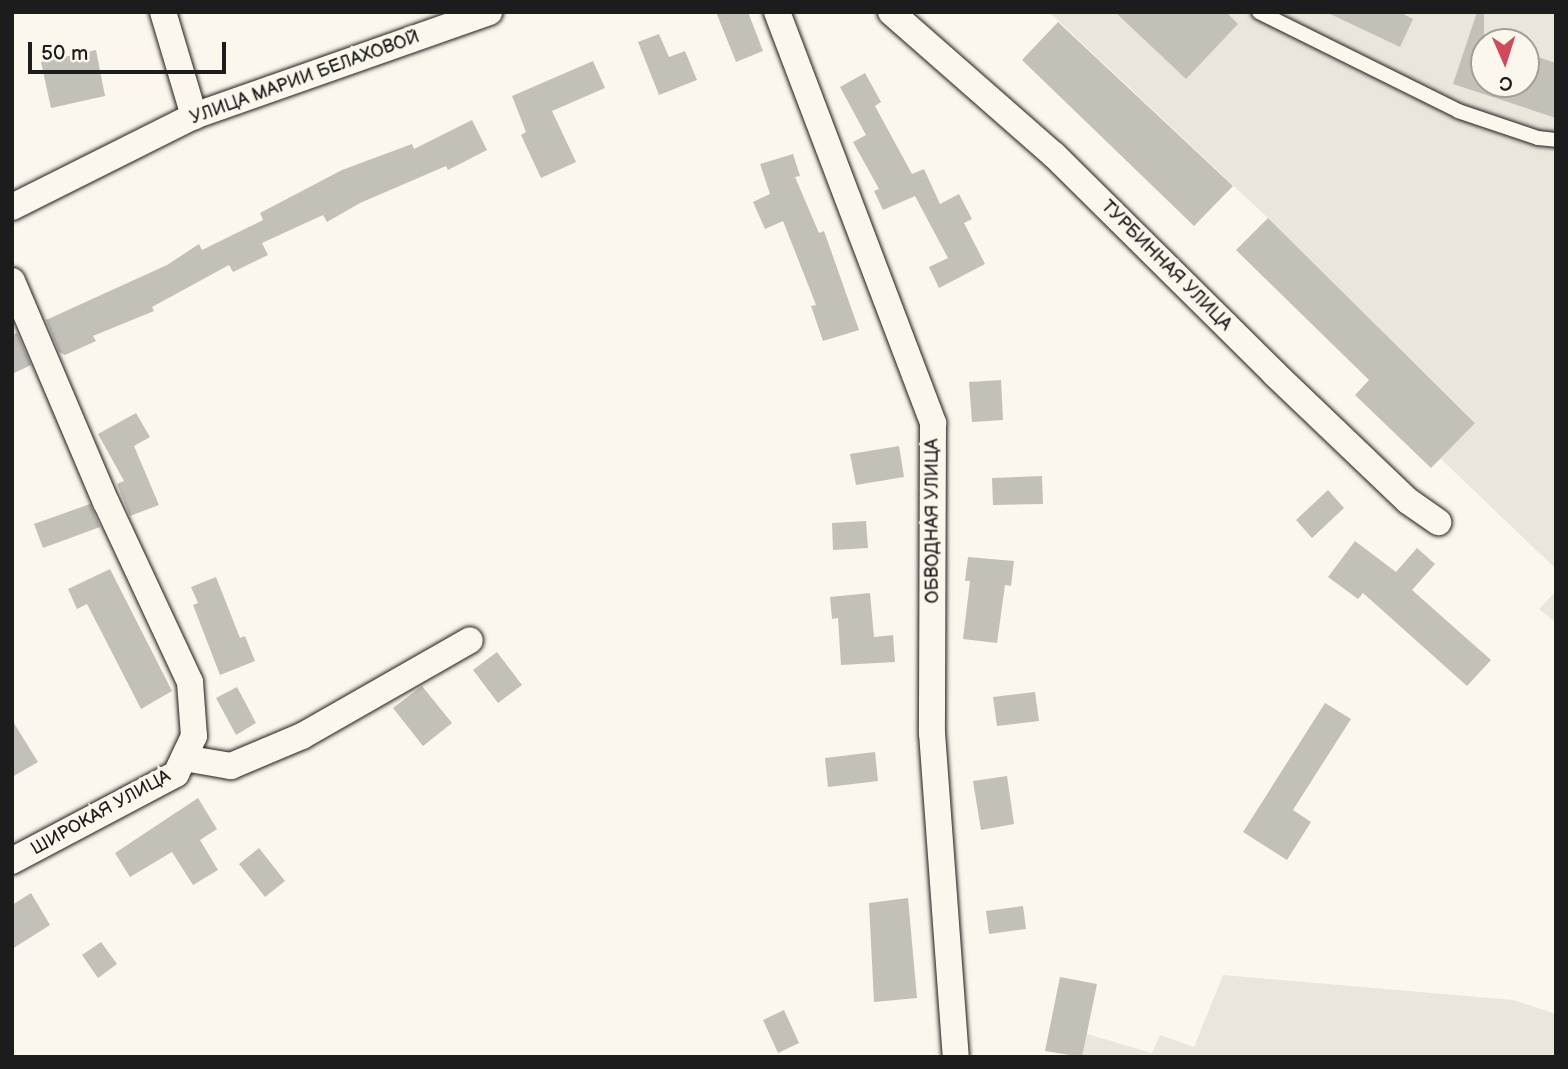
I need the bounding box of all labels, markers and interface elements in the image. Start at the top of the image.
street label: УЛИЦА МАРИИ БЕЛАХОВОЙ [187,26,423,130]
scale bar [32,28,229,72]
north arrow [1470,28,1540,98]
text: 50 m [41,41,88,66]
text: С [1499,71,1513,94]
street label: ТУРБИННАЯ УЛИЦА [1096,196,1236,336]
street label: ОБВОДНАЯ УЛИЦА [922,439,944,603]
street label: ШИРОКАЯ УЛИЦА [27,766,175,860]

